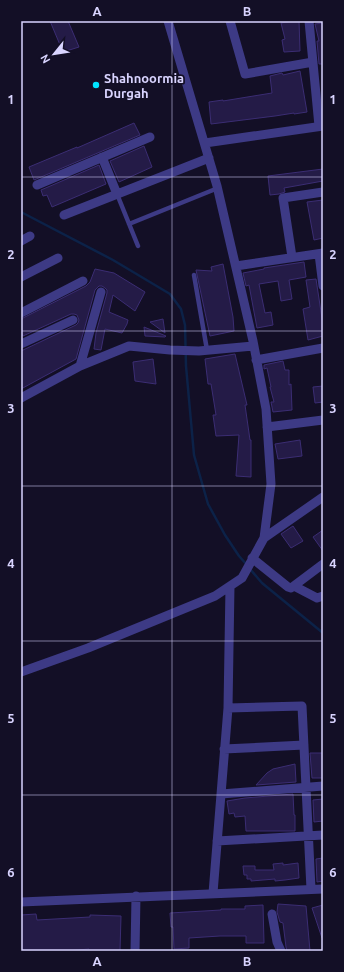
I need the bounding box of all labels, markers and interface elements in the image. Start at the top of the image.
text: A [92,4,102,18]
text: B [243,4,252,18]
north arrow [34,34,74,74]
text: N [38,52,53,66]
place label: Shahnoormia Durgah [104,71,184,100]
marker: Shahnoormia Durgah [91,80,101,90]
text: 1 [7,92,15,106]
text: 1 [329,92,337,106]
text: 2 [7,247,15,261]
text: 2 [329,247,337,261]
text: 3 [7,401,15,415]
text: 3 [329,401,337,415]
text: 4 [7,556,15,570]
text: 4 [329,556,337,570]
text: 5 [7,711,15,725]
text: 5 [329,711,337,725]
text: 6 [7,865,15,879]
text: 6 [329,865,337,879]
text: A [92,954,102,968]
text: B [243,954,252,968]

